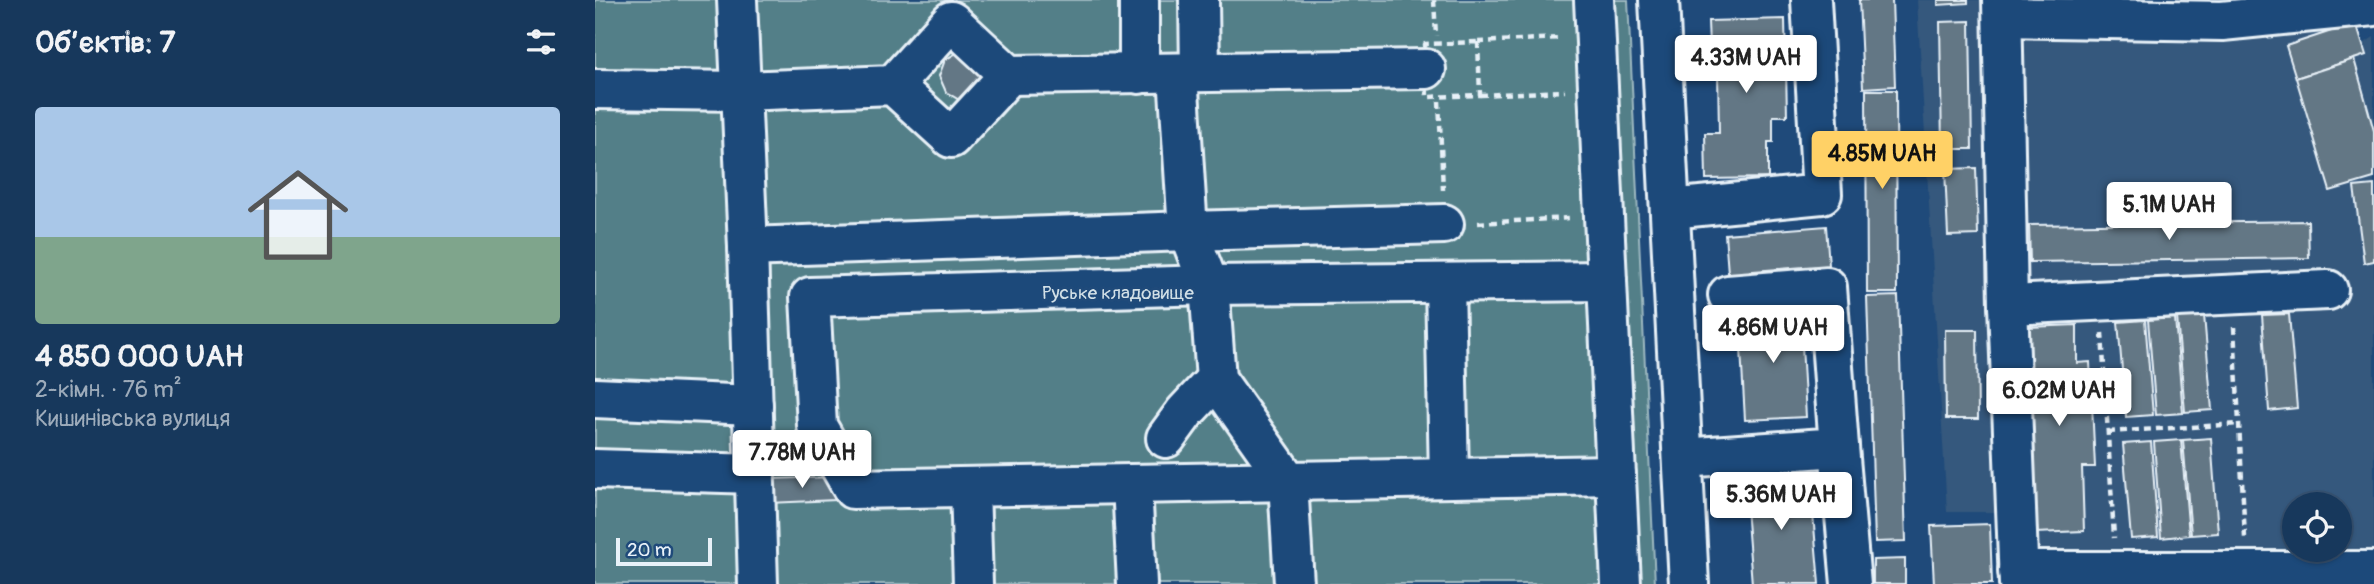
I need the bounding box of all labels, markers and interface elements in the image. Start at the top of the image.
icon: filters [522,23,560,61]
text: Об’єктів: 7 [35,24,176,61]
pin: 4.33M UAH [1666,36,1826,95]
text: 4.33M UAH [1691,43,1801,72]
pin: 4.85M UAH [1802,132,1962,191]
text: 4.85M UAH [1828,139,1936,168]
icon: home [235,152,361,278]
pin: 5.1M UAH [2097,182,2241,242]
text: 5.1M UAH [2123,190,2215,219]
park label: Руське кладовище [1042,281,1195,305]
pin: 4.86M UAH [1693,306,1853,365]
text: 4.86M UAH [1718,313,1828,342]
text: 4 850 000 UAH [35,338,244,375]
pin: 6.02M UAH [1979,368,2139,428]
text: 2-кімн. · 76 m² [35,375,182,404]
text: 6.02M UAH [2002,376,2116,405]
text: Кишинівська вулиця [35,404,230,433]
pin: 7.78M UAH [722,430,882,490]
text: 7.78M UAH [748,438,856,467]
pin: 5.36M UAH [1701,472,1861,532]
text: 5.36M UAH [1726,480,1836,509]
map controls [2282,492,2352,562]
button: locate [2282,492,2352,562]
scale bar [616,535,712,567]
text: 20 m [627,538,672,562]

